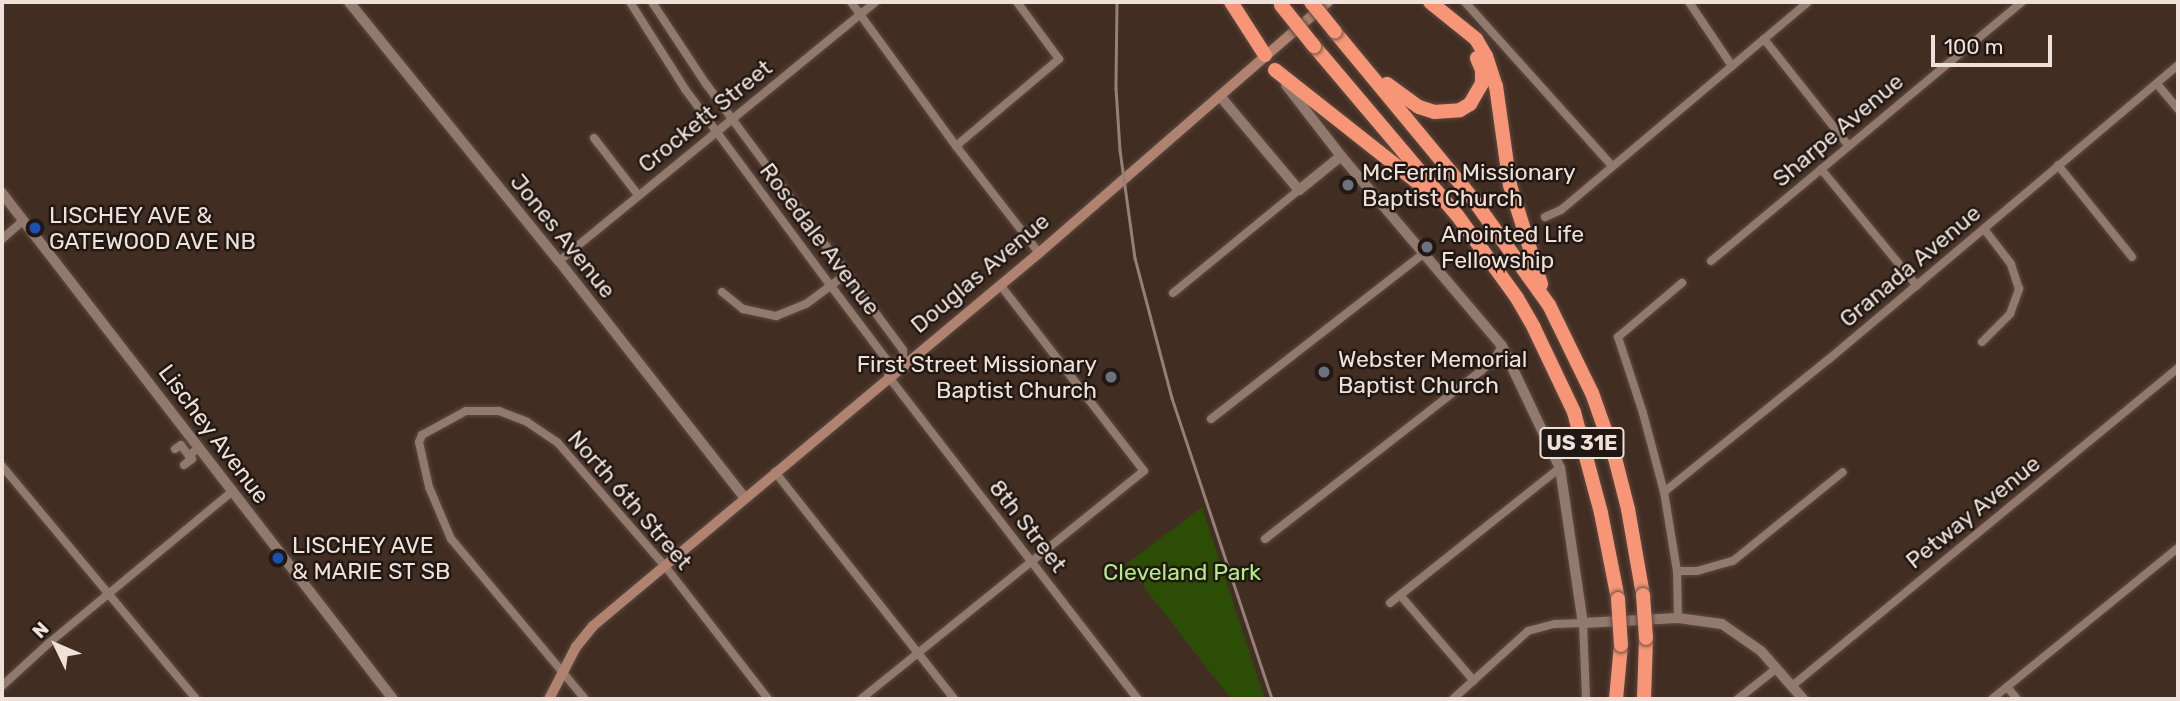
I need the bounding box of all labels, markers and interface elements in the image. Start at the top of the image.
scale bar [1935,21,2056,65]
text: 100 m [1944,34,2003,59]
street label: Crockett Street [633,54,777,178]
street label: Sharpe Avenue [1767,67,1909,193]
street label: Rosedale Avenue [754,157,886,321]
place label: McFerrin Missionary Baptist Church [1362,158,1576,212]
street label: Jones Avenue [504,168,622,304]
marker: McFerrin Missionary Baptist Church [1340,177,1356,193]
street label: Granada Avenue [1834,199,1986,333]
place label: LISCHEY AVE & GATEWOOD AVE NB [49,201,256,255]
street label: Douglas Avenue [905,207,1055,339]
marker: LISCHEY AVE & GATEWOOD AVE NB [27,220,43,236]
place label: Anointed Life Fellowship [1441,220,1584,274]
marker: Anointed Life Fellowship [1419,239,1435,255]
place label: Webster Memorial Baptist Church [1338,345,1528,399]
place label: First Street Missionary Baptist Church [857,350,1097,404]
street label: Lischey Avenue [152,359,276,509]
marker: Webster Memorial Baptist Church [1316,364,1332,380]
marker: First Street Missionary Baptist Church [1103,369,1119,385]
street label: North 6th Street [562,425,698,575]
road number: US 31E [1538,426,1626,460]
street label: Petway Avenue [1900,449,2046,575]
street label: 8th Street [983,474,1073,578]
place label: LISCHEY AVE & MARIE ST SB [292,531,451,585]
marker: LISCHEY AVE & MARIE ST SB [270,550,286,566]
park label: Cleveland Park [1103,558,1261,586]
north arrow [21,610,91,680]
text: N [28,617,54,643]

